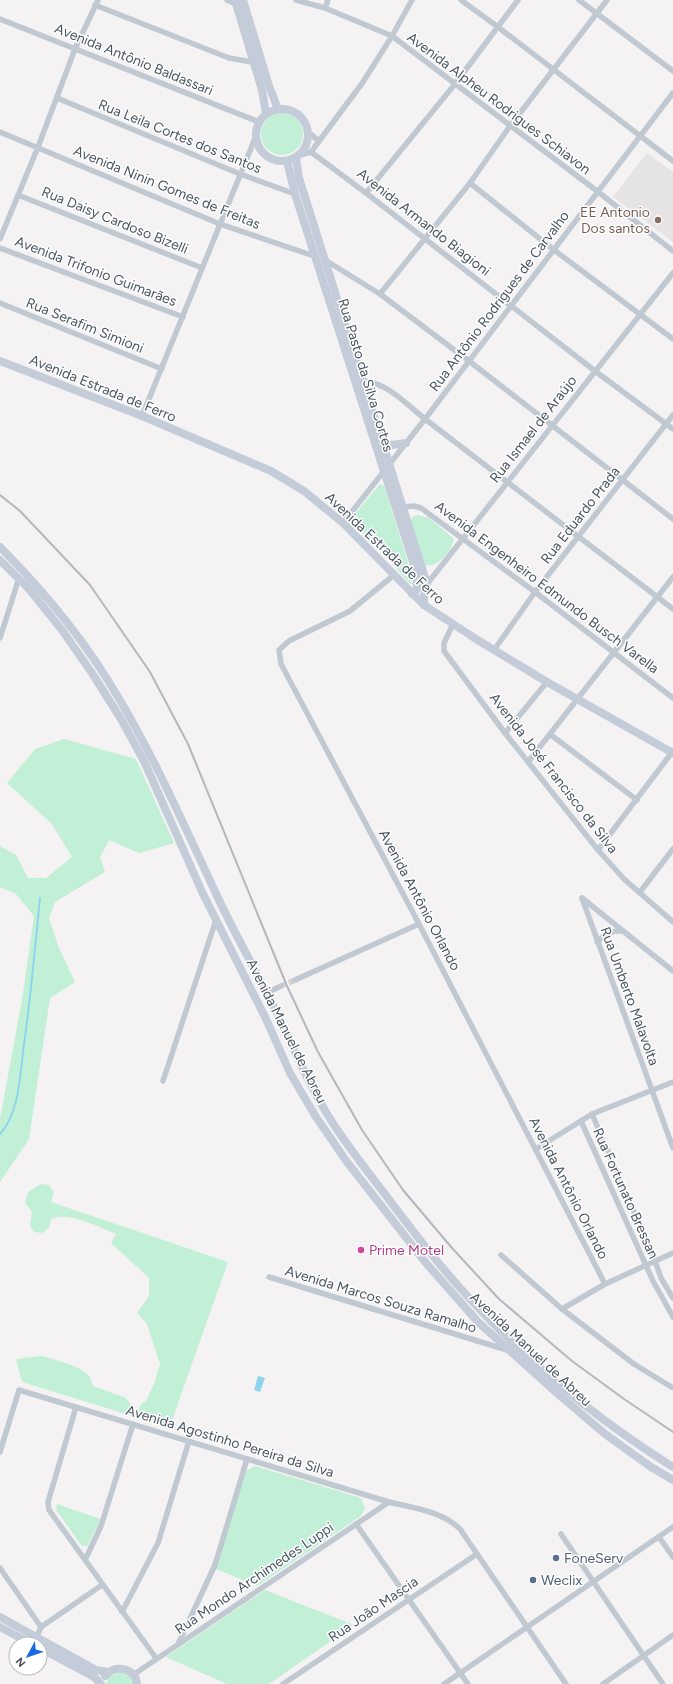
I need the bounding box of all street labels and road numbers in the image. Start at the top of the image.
street label: Avenida Antônio Baldassari [52,20,216,99]
street label: Avenida Alpheu Rodrigues Schiavon [404,29,594,178]
street label: Rua Leila Cortes dos Santos [96,96,264,177]
street label: Avenida Ninin Gomes de Freitas [71,142,263,233]
street label: Avenida Armando Biagioni [354,165,494,280]
street label: Rua Daisy Cardoso Bizelli [39,183,191,258]
street label: Rua Antônio Rodrigues de Carvalho [426,208,573,395]
street label: Avenida Trifonio Guimarães [13,233,179,310]
street label: Rua Serafim Simioni [24,294,146,357]
street label: Rua Pasto da Silva Cortes [334,296,397,454]
street label: Avenida Estrada de Ferro [27,351,179,426]
street label: Rua Ismael de Araújo [486,372,580,486]
street label: Rua Eduardo Prada [537,463,624,567]
street label: Avenida Estrada de Ferro [322,489,448,608]
street label: Avenida Engenheiro Edmundo Busch Varella [431,497,662,677]
street label: Avenida José Francisco da Silva [486,690,621,857]
street label: Avenida Antônio Orlando [375,827,464,974]
street label: Rua Umberto Malavolta [597,925,663,1068]
street label: Avenida Manuel de Abreu [243,956,330,1106]
street label: Avenida Antônio Orlando [525,1114,612,1262]
street label: Rua Fortunato Bressan [589,1125,662,1261]
street label: Avenida Marcos Souza Ramalho [283,1262,479,1337]
street label: Avenida Manuel de Abreu [466,1289,595,1410]
street label: Avenida Agostinho Pereira da Silva [124,1402,336,1481]
street label: Rua Mondo Archimedes Luppi [172,1519,337,1638]
street label: Rua João Mascia [325,1573,421,1646]

